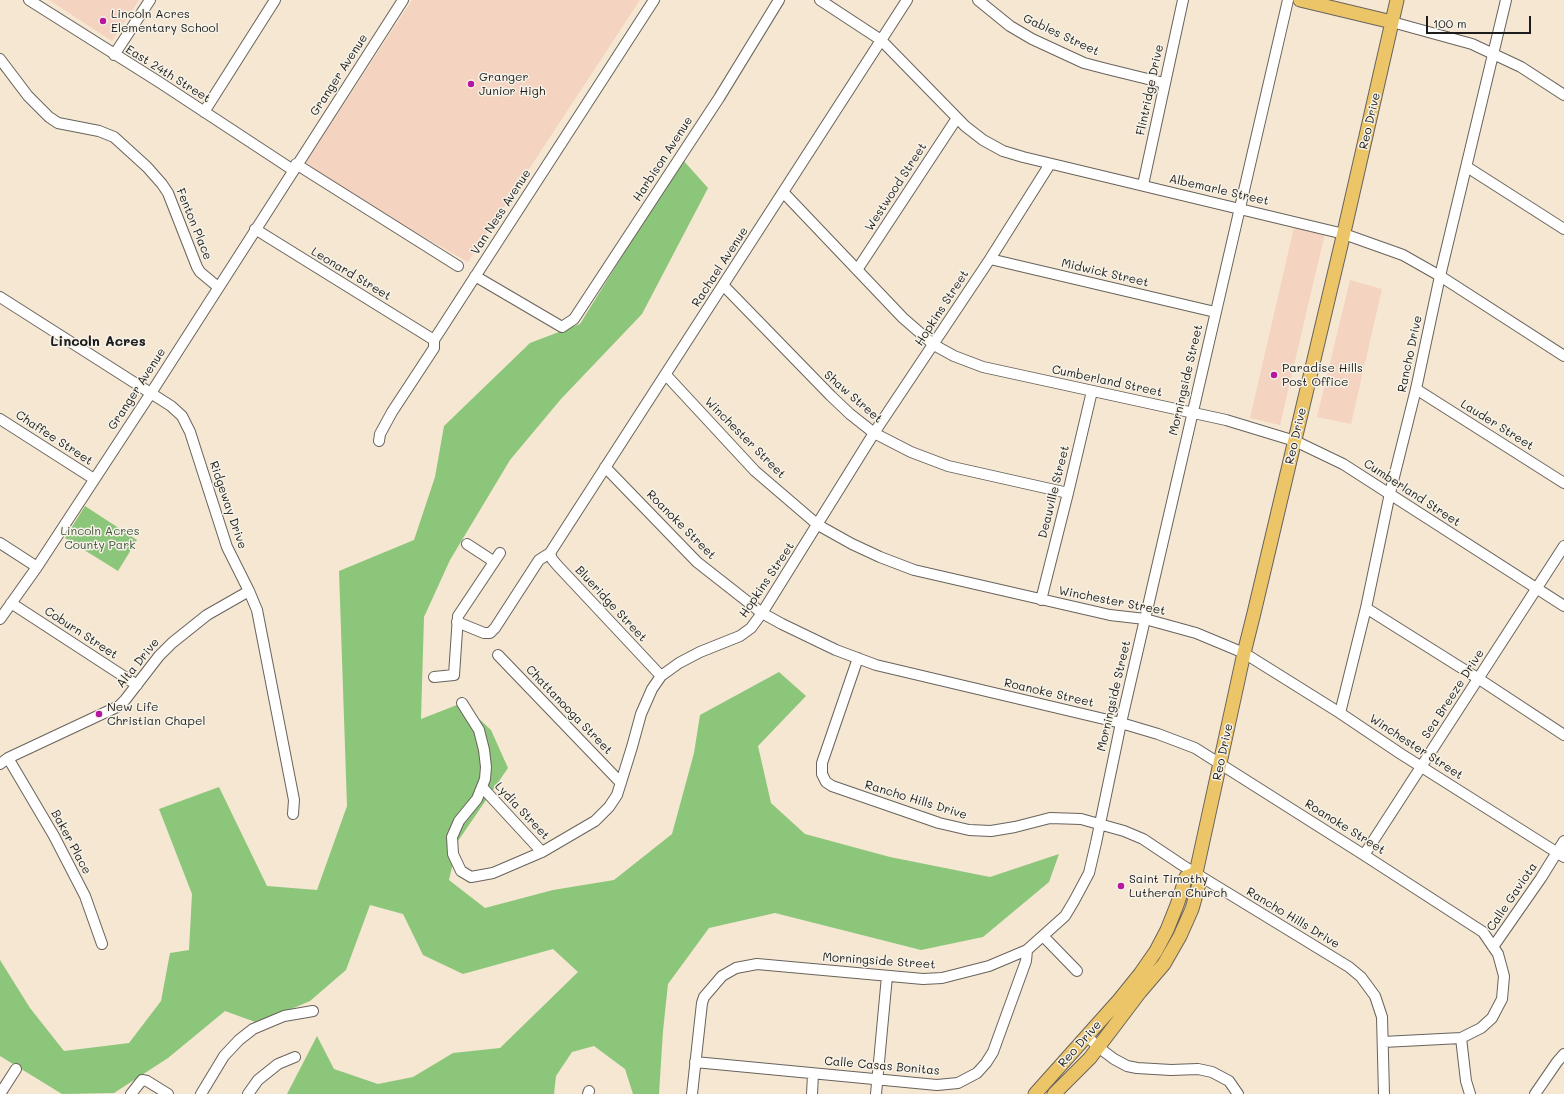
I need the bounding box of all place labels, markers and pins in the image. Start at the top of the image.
place label: Lincoln Acres Elementary School [111,7,219,35]
marker: Lincoln Acres Elementary School [98,16,108,26]
place label: Granger Junior High [479,70,545,98]
marker: Granger Junior High [466,79,476,89]
place label: Paradise Hills Post Office [1282,361,1363,389]
marker: Paradise Hills Post Office [1269,370,1279,380]
place label: New Life Christian Chapel [107,700,205,728]
marker: New Life Christian Chapel [94,709,104,719]
place label: Saint Timothy Lutheran Church [1129,872,1227,900]
marker: Saint Timothy Lutheran Church [1116,881,1126,891]

